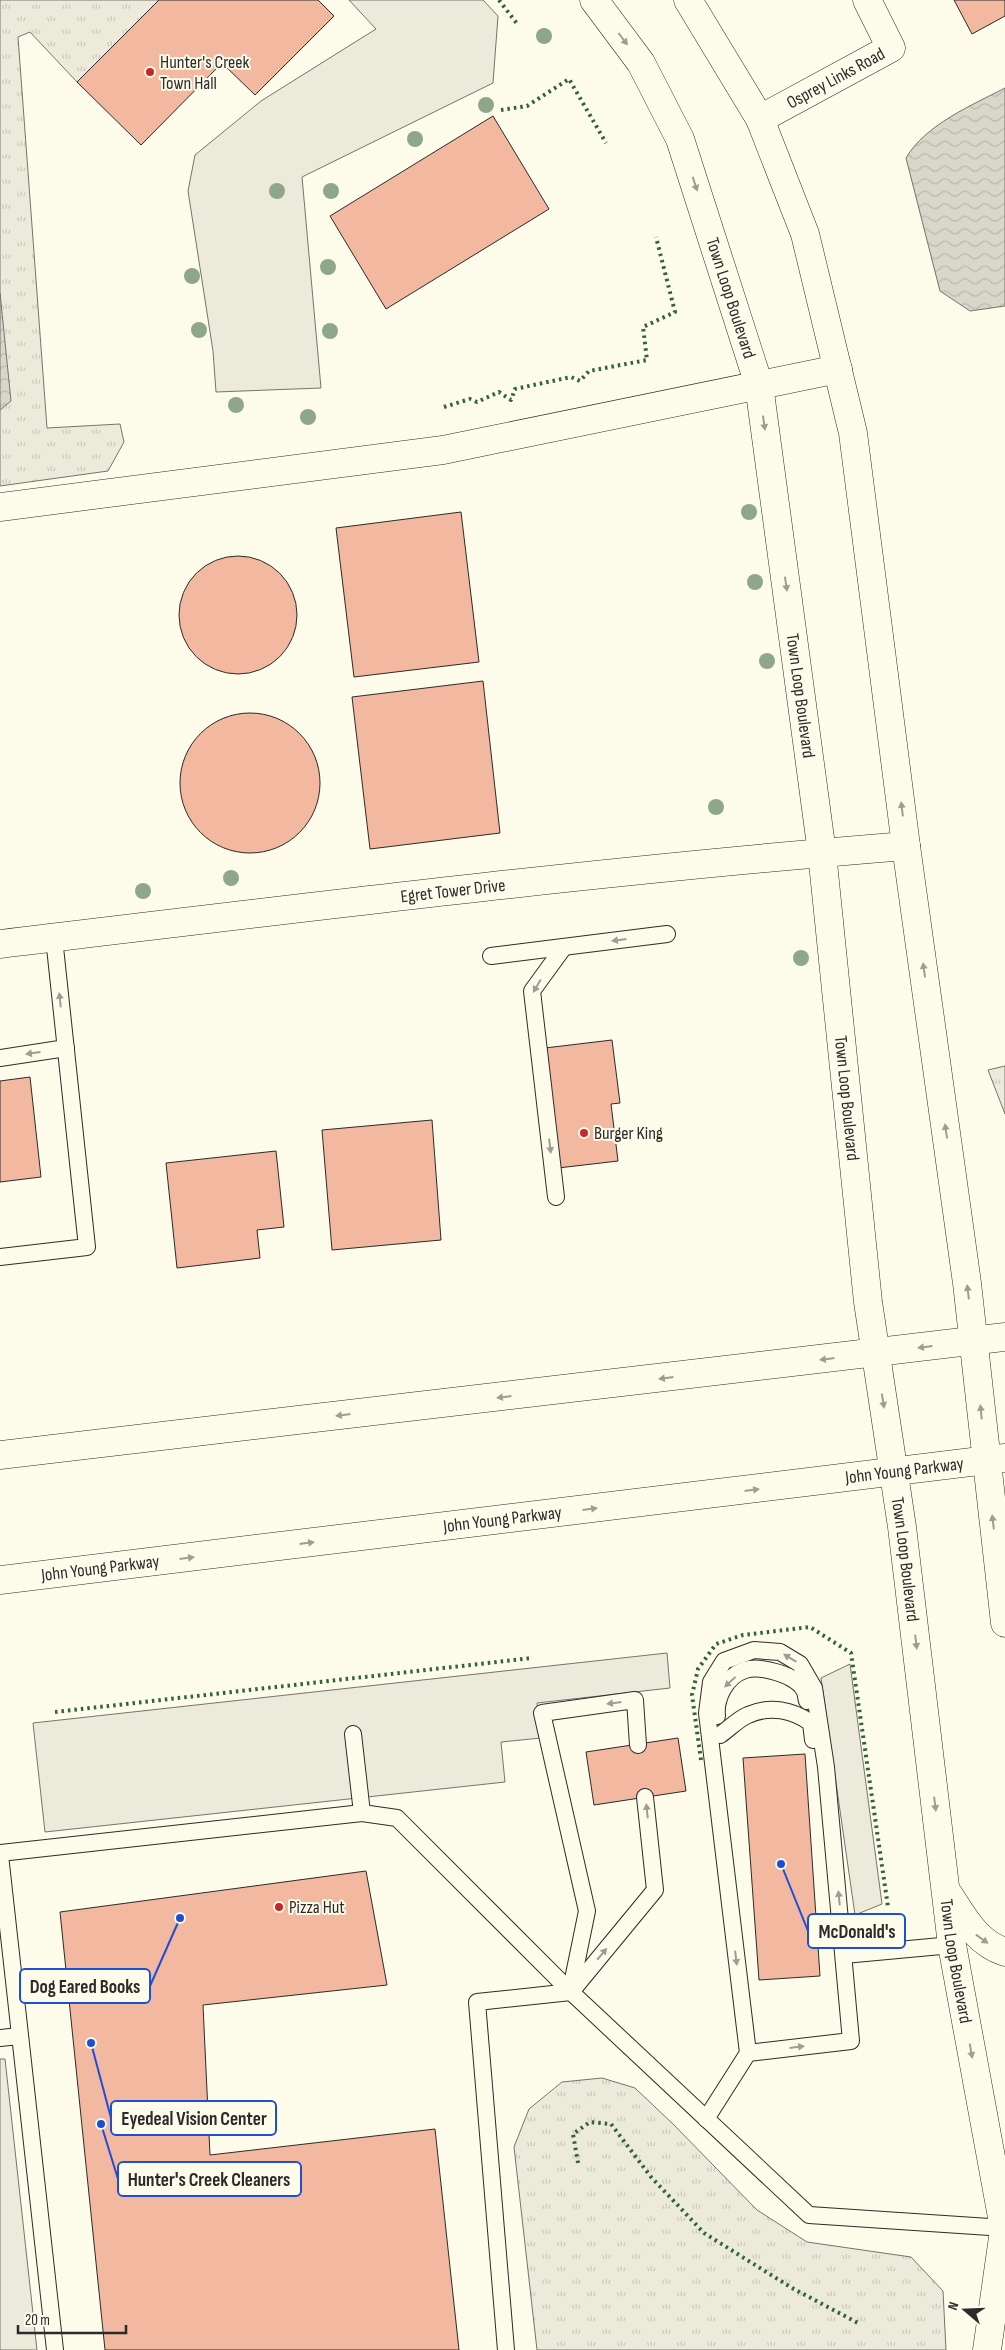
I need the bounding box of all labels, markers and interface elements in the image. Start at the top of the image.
one-way arrow [618,32,628,46]
street label: Osprey Links Road [783,43,888,114]
place label: Hunter's Creek Town Hall [160,52,250,94]
marker: Hunter's Creek Town Hall [144,66,156,78]
one-way arrow [691,177,699,192]
street label: Town Loop Boulevard [701,235,760,361]
one-way arrow [761,416,769,432]
one-way arrow [782,577,790,593]
street label: Town Loop Boulevard [782,632,819,759]
one-way arrow [898,801,906,817]
street label: Egret Tower Drive [399,875,506,907]
one-way arrow [610,936,626,944]
one-way arrow [919,962,927,978]
one-way arrow [532,980,541,993]
one-way arrow [56,991,64,1007]
street label: Town Loop Boulevard [830,1035,863,1162]
one-way arrow [24,1049,40,1057]
place label: Burger King [594,1123,663,1144]
one-way arrow [941,1123,949,1139]
marker: Burger King [578,1127,590,1139]
one-way arrow [546,1139,554,1155]
one-way arrow [964,1284,972,1300]
one-way arrow [916,1343,932,1351]
one-way arrow [819,1355,835,1363]
one-way arrow [657,1374,673,1382]
one-way arrow [496,1393,512,1401]
one-way arrow [879,1393,887,1409]
one-way arrow [977,1404,985,1420]
one-way arrow [334,1411,350,1419]
street label: John Young Parkway [843,1453,965,1488]
one-way arrow [744,1486,760,1494]
street label: Town Loop Boulevard [887,1496,923,1623]
street label: John Young Parkway [441,1502,563,1537]
one-way arrow [583,1505,599,1513]
one-way arrow [989,1514,997,1530]
one-way arrow [300,1539,316,1547]
street label: John Young Parkway [39,1551,161,1586]
one-way arrow [180,1554,196,1562]
one-way arrow [912,1635,920,1651]
one-way arrow [784,1654,797,1663]
one-way arrow [724,1676,736,1688]
one-way arrow [605,1699,621,1707]
one-way arrow [931,1796,939,1812]
one-way arrow [643,1803,651,1819]
one-way arrow [834,1890,842,1906]
place label: Pizza Hut [289,1897,345,1918]
street label: Town Loop Boulevard [936,1898,976,2025]
marker: Pizza Hut [273,1901,285,1913]
callout: McDonald's [808,1914,905,1948]
text: McDonald's [818,1921,896,1944]
one-way arrow [975,1934,989,1944]
one-way arrow [596,1948,607,1960]
one-way arrow [732,1950,740,1966]
callout: Dog Eared Books [20,1969,150,2003]
text: Dog Eared Books [30,1976,140,1999]
one-way arrow [789,2043,805,2051]
one-way arrow [968,2043,976,2059]
callout: Eyedeal Vision Center [111,2101,276,2135]
text: Eyedeal Vision Center [121,2108,267,2131]
callout: Hunter's Creek Cleaners [118,2162,301,2196]
text: Hunter's Creek Cleaners [128,2169,290,2192]
north arrow [940,2285,990,2335]
text: N [944,2300,962,2312]
scale bar [18,2302,125,2334]
text: 20 m [25,2311,50,2330]

